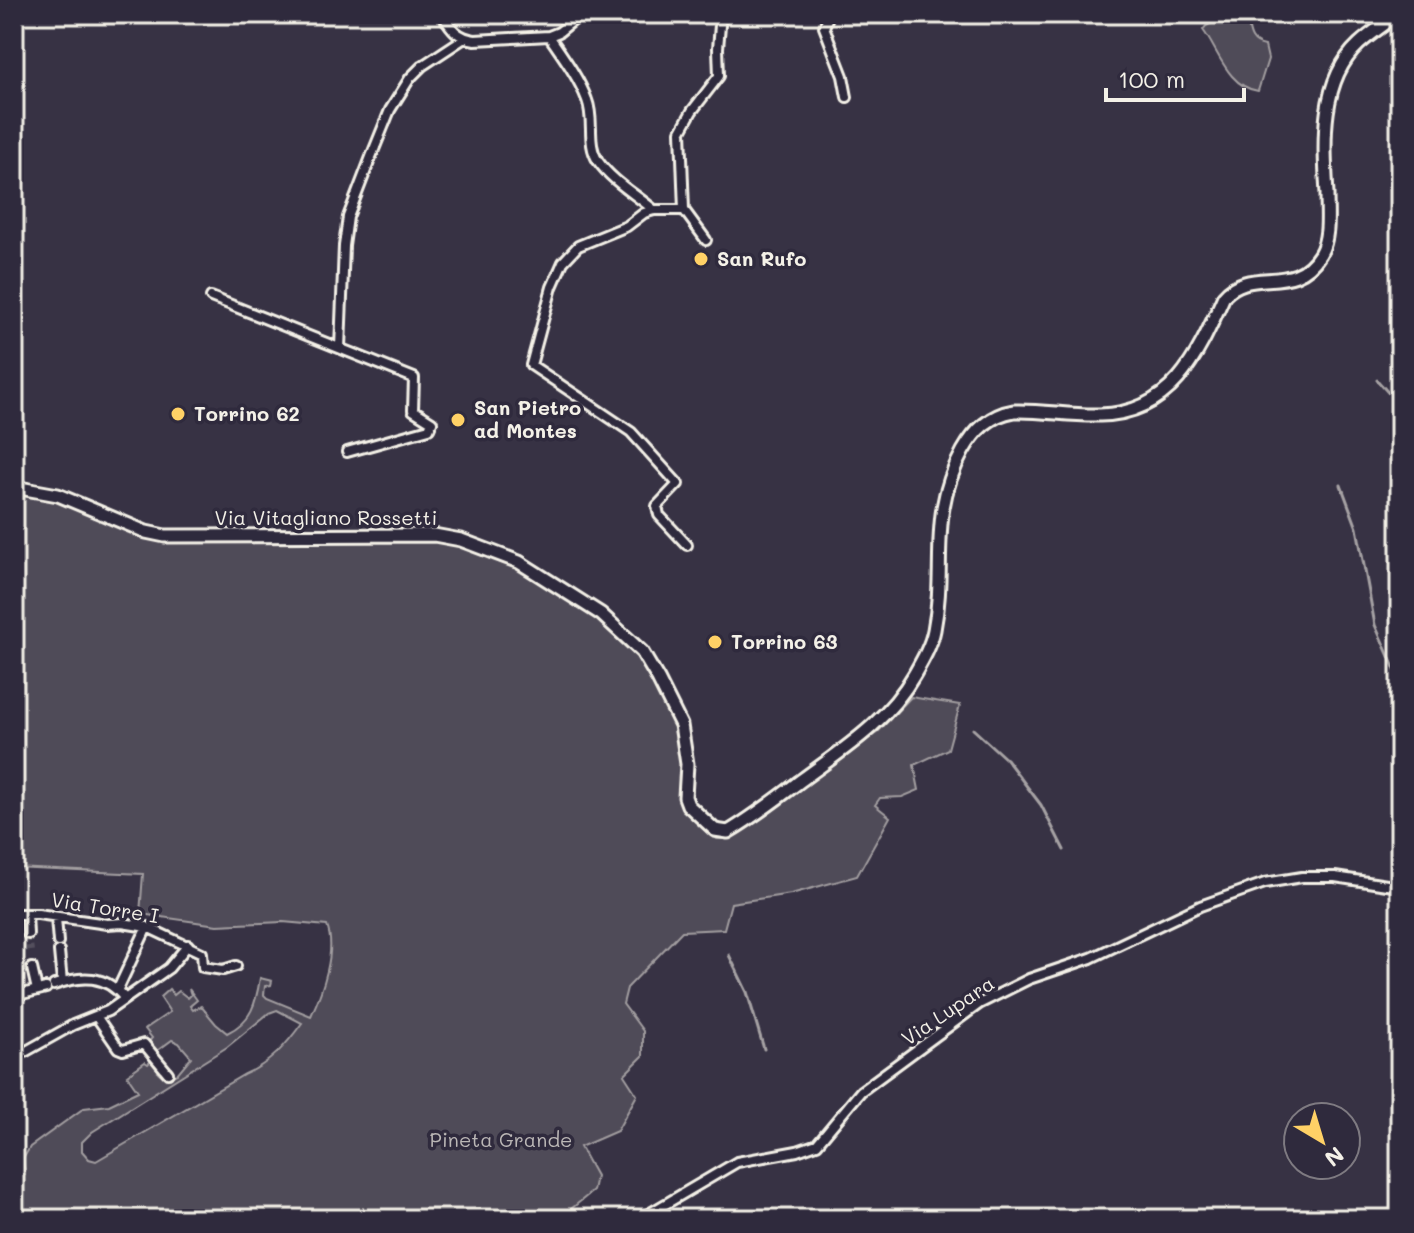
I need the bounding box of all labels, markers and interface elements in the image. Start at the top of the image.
scale bar [1106,52,1244,102]
text: 100 m [1118,63,1185,94]
place label: San Rufo [717,245,806,271]
marker: San Rufo [692,250,710,268]
place label: San Pietro ad Montes [474,394,581,443]
place label: Torrino 62 [194,400,300,426]
marker: Torrino 62 [169,405,187,423]
marker: San Pietro ad Montes [449,411,467,429]
street label: Via Vitagliano Rossetti [215,504,437,530]
place label: Torrino 63 [731,628,837,654]
marker: Torrino 63 [706,633,724,651]
street label: Via Torre I [50,886,161,928]
street label: Via Lupara [896,970,999,1051]
north arrow [1282,1101,1362,1181]
park label: Pineta Grande [430,1126,572,1152]
text: N [1319,1141,1350,1174]

